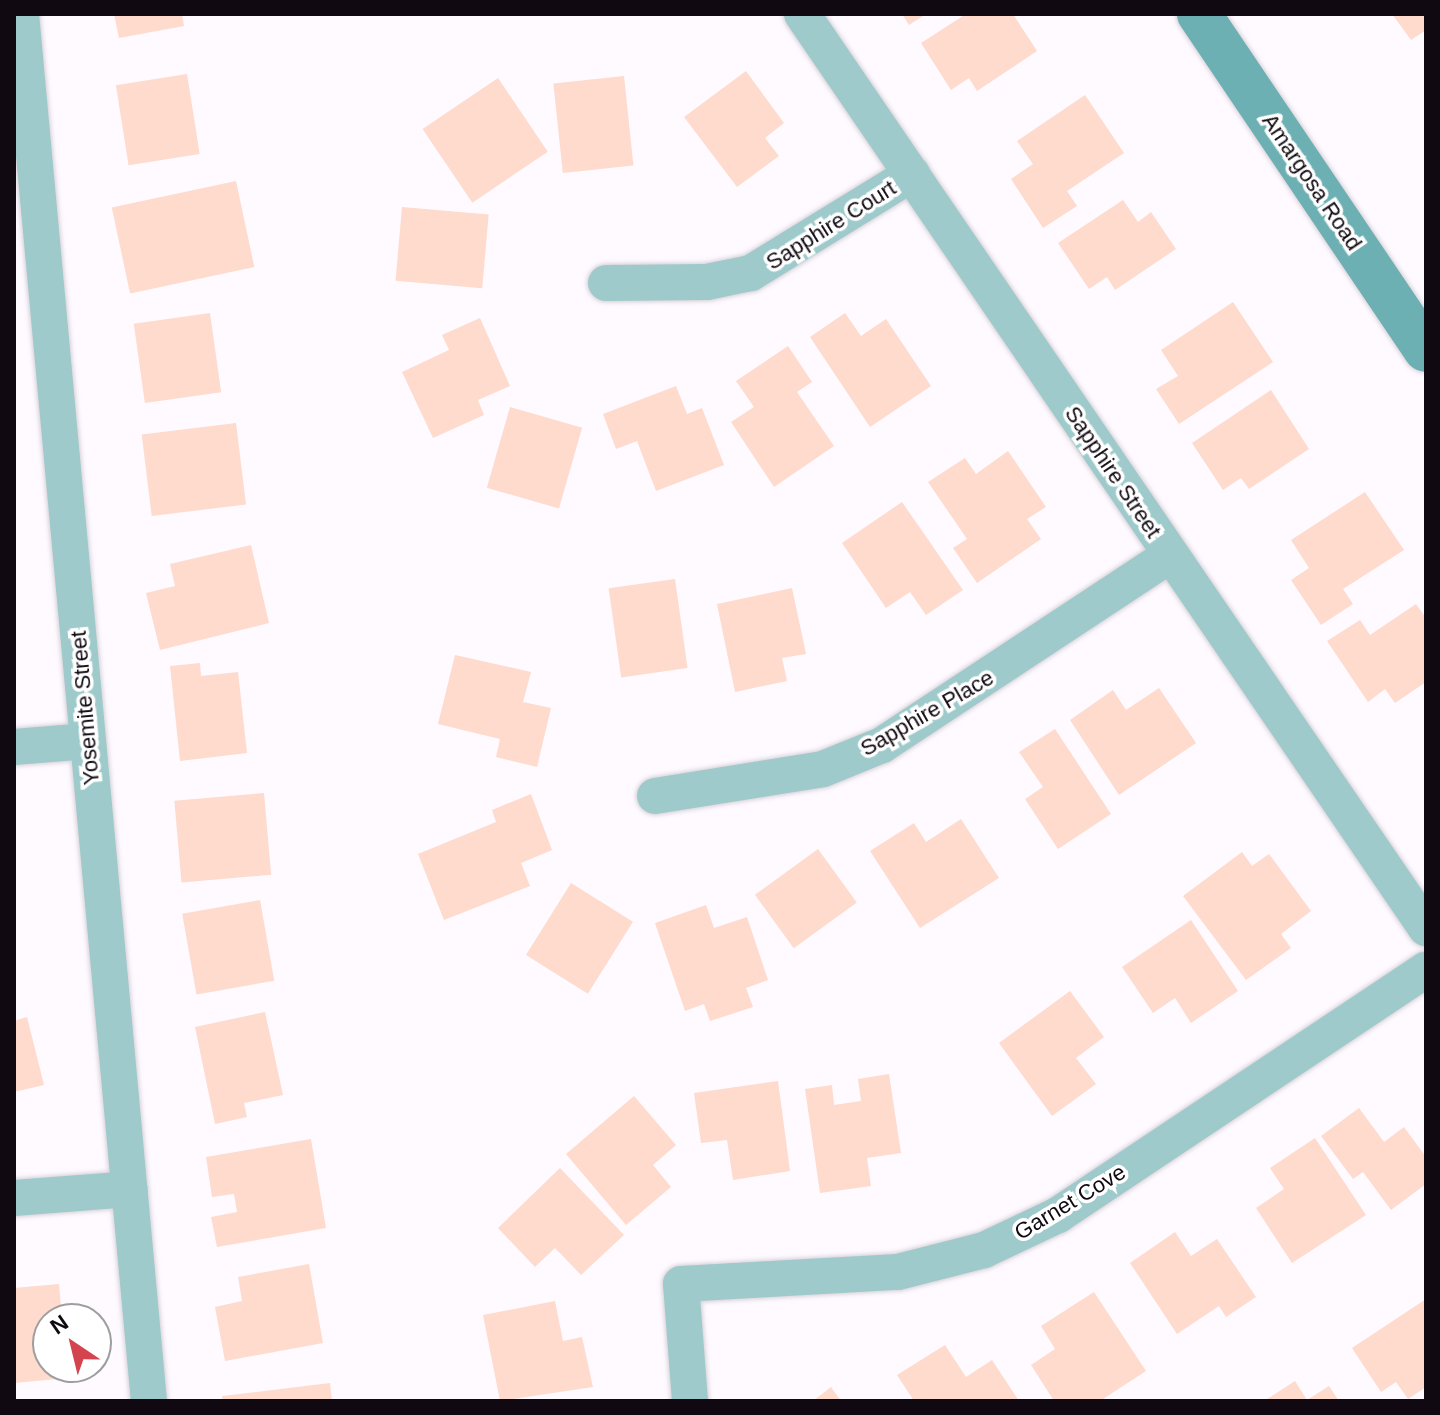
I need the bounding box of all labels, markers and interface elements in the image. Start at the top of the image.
street label: Amargosa Road [1257,109,1367,255]
street label: Sapphire Court [761,175,901,275]
street label: Sapphire Street [1059,401,1167,543]
street label: Yosemite Street [65,630,105,786]
street label: Sapphire Place [856,664,998,762]
street label: Garnet Cove [1010,1159,1130,1245]
north arrow [32,1303,112,1383]
text: N [45,1310,73,1339]

